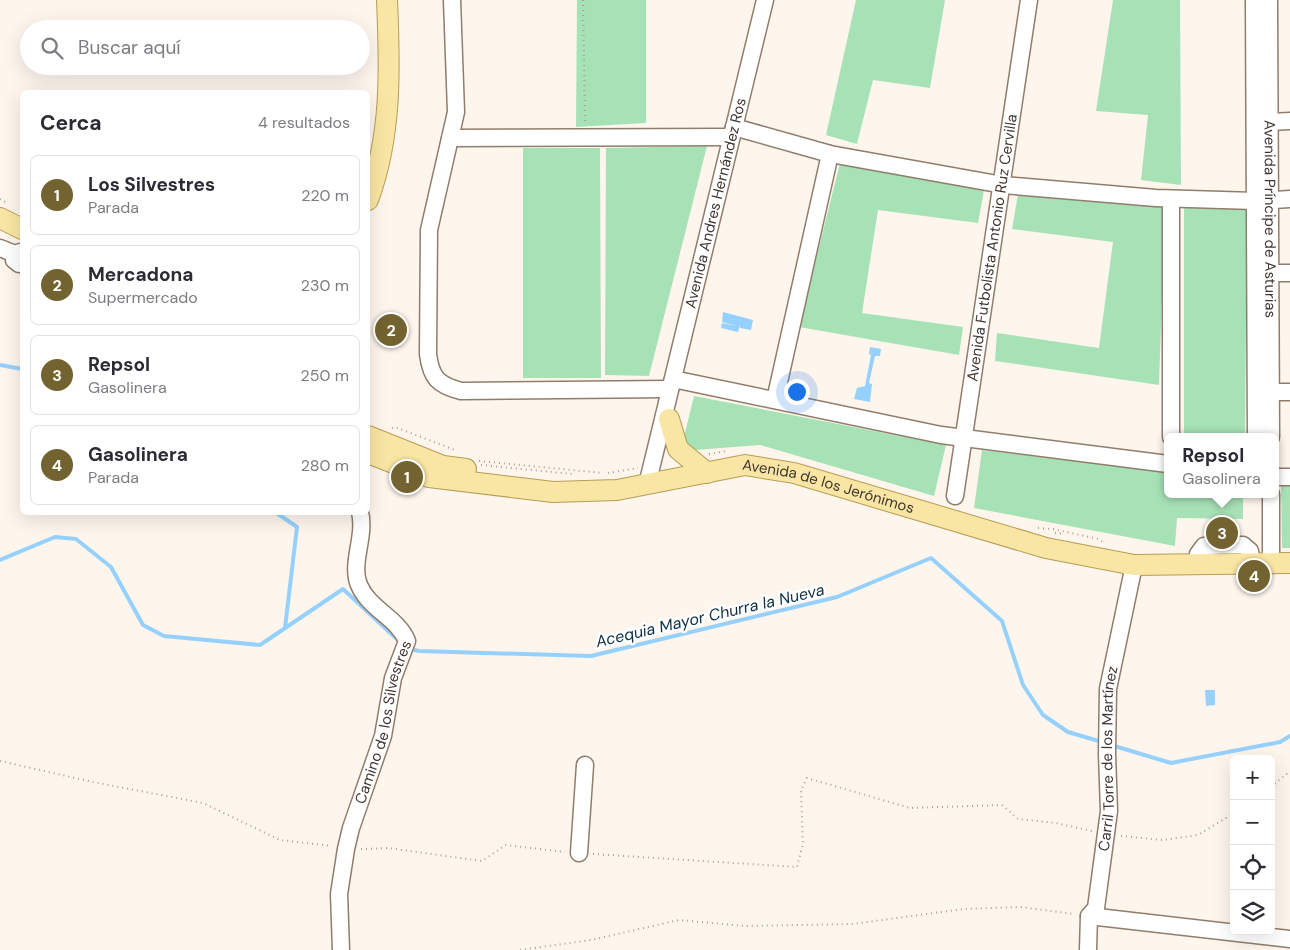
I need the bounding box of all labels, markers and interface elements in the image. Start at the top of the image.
search box [20,20,370,75]
icon: search [38,34,66,62]
text: Buscar aquí [78,35,181,60]
street label: Avenida Andres Hernández Ros [680,96,751,310]
text: Cerca [40,109,102,137]
text: 4 resultados [258,112,350,133]
street label: Avenida Futbolista Antonio Ruz Cervilla [962,113,1022,383]
street label: Avenida Príncipe de Asturias [1260,120,1280,318]
text: Los Silvestres [88,172,215,197]
text: 1 [54,185,60,206]
text: 220 m [301,185,349,206]
text: Parada [88,197,139,218]
text: Mercadona [88,262,193,287]
text: 2 [52,275,62,296]
text: 230 m [301,275,349,296]
text: Supermercado [88,287,198,308]
pin: 2 [375,311,407,349]
text: Repsol [88,352,150,377]
text: 3 [52,365,62,386]
text: 250 m [301,365,349,386]
text: Gasolinera [88,377,167,398]
your location [784,379,810,405]
popup [1164,433,1279,498]
text: Gasolinera [88,442,188,467]
text: Repsol [1182,443,1244,468]
text: 4 [52,455,62,476]
text: 280 m [301,455,349,476]
street label: Avenida de los Jerónimos [741,455,917,518]
pin: 1 [391,458,423,496]
text: Parada [88,467,139,488]
text: Gasolinera [1182,468,1261,489]
pin: 3 [1206,514,1238,552]
pin: 4 [1238,557,1270,595]
water label: Acequia Mayor Churra la Nueva [593,579,827,652]
street label: Camino de los Silvestres [350,638,416,807]
street label: Carril Torre de los Martínez [1094,664,1123,852]
map controls [1230,755,1275,935]
button: + [1230,755,1275,800]
button: − [1230,800,1275,845]
button: locate [1230,845,1275,890]
button: layers [1230,890,1275,935]

